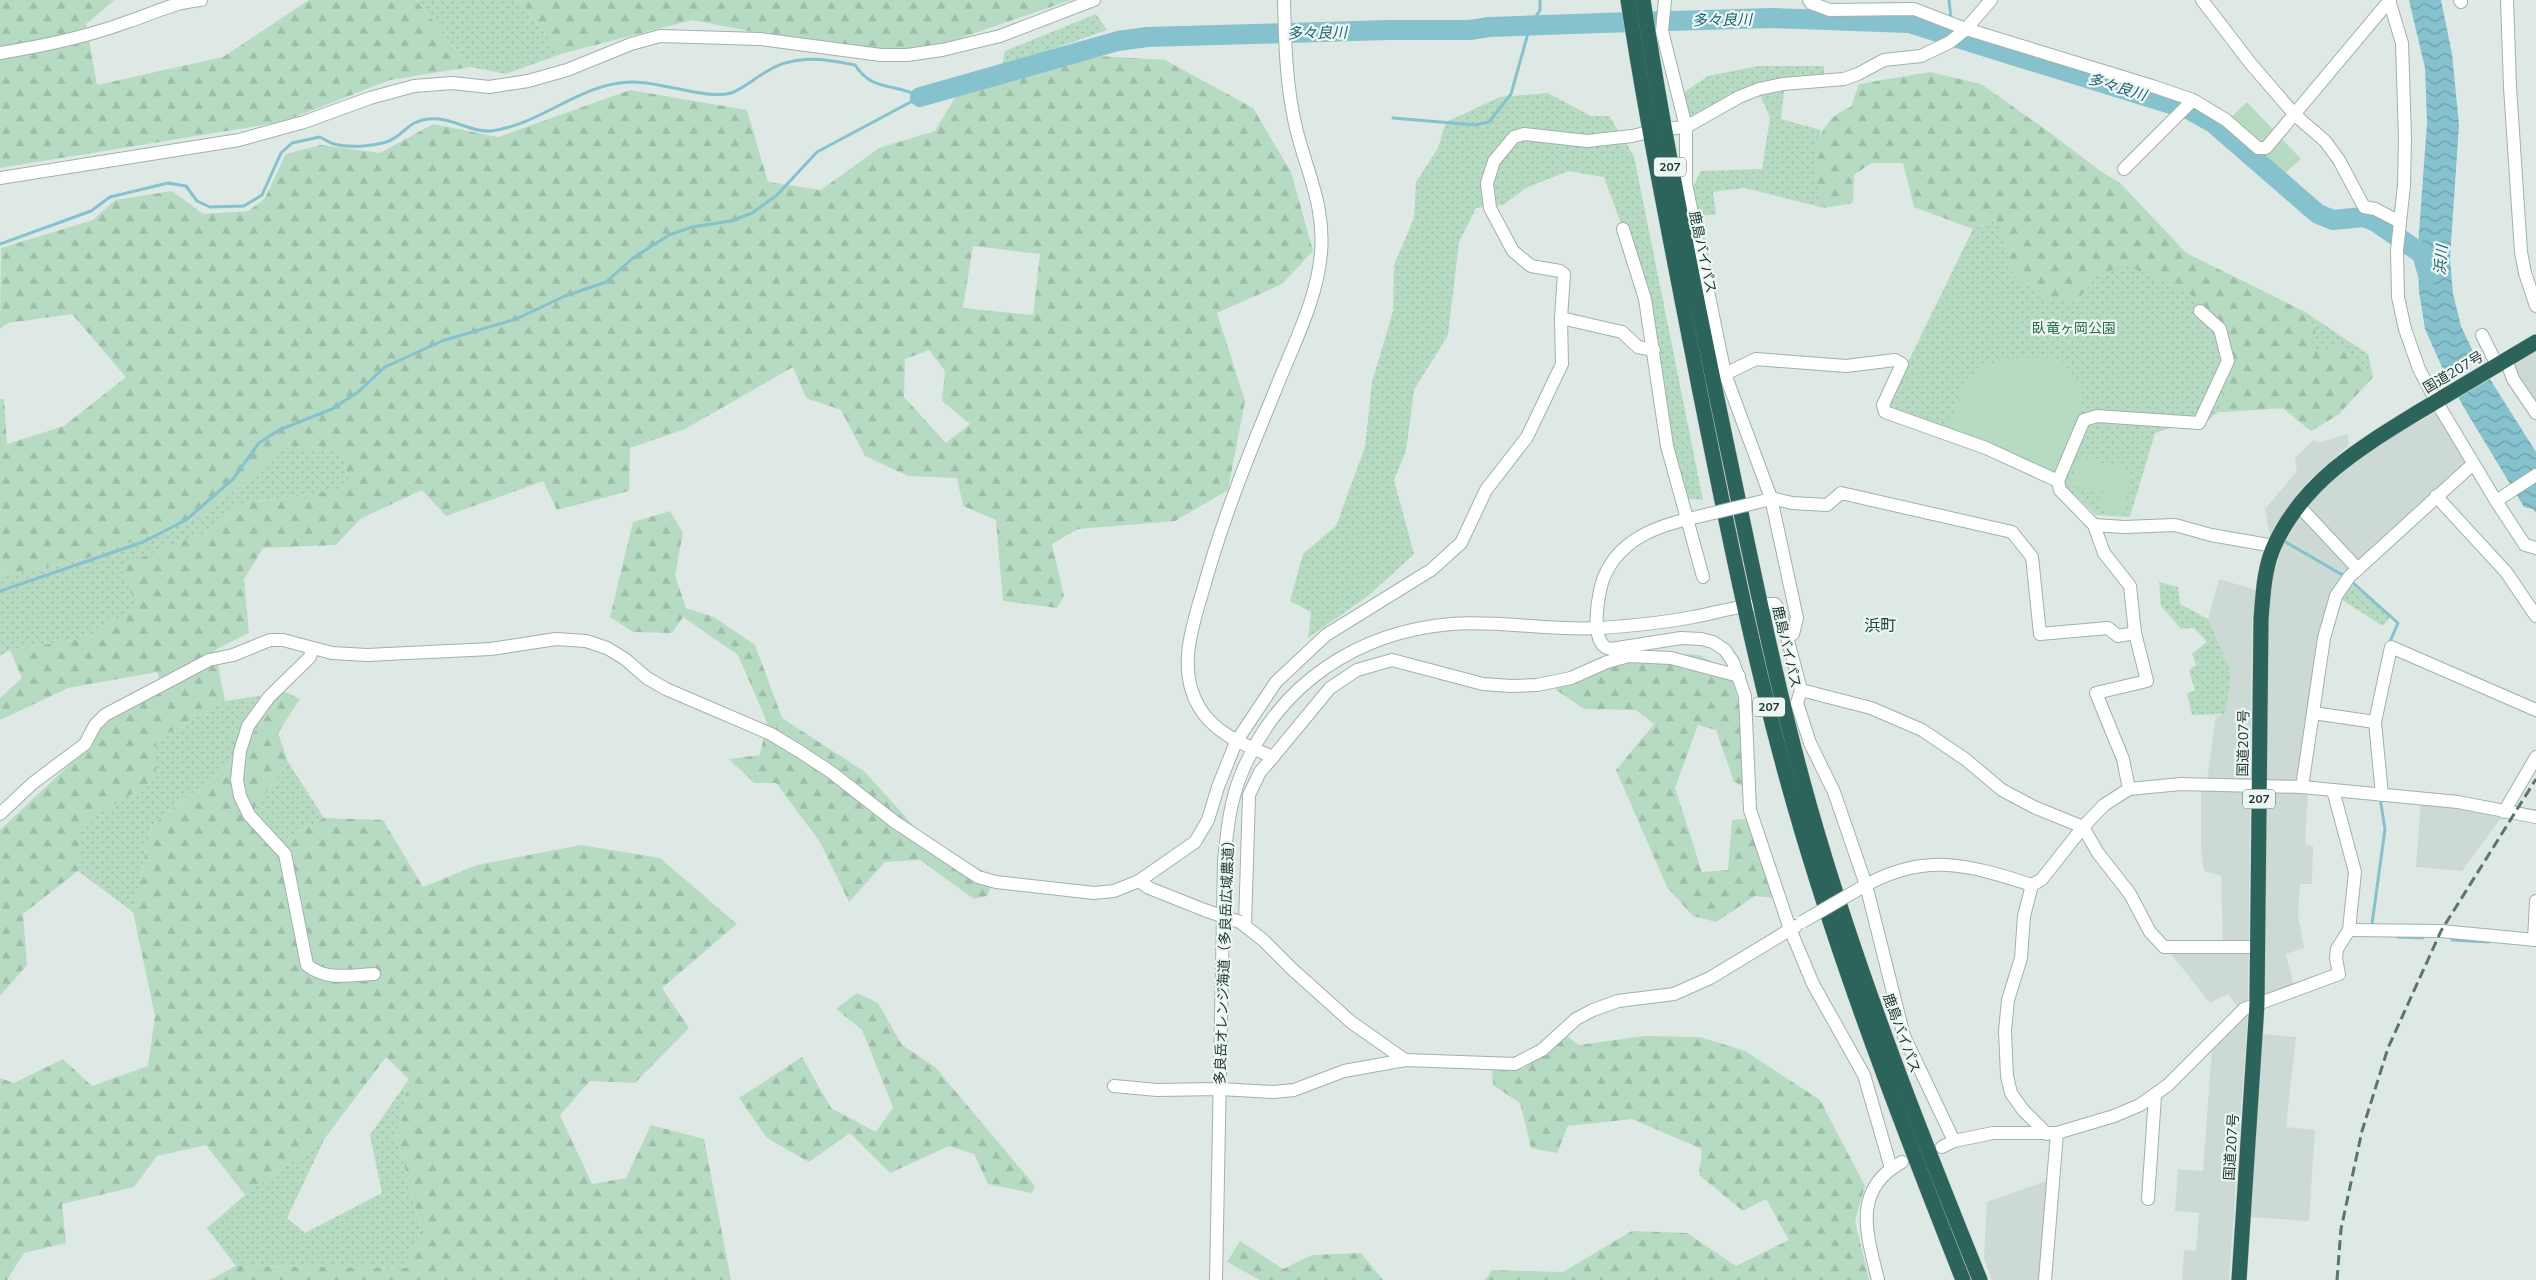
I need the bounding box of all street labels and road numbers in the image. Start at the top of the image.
road number: 207 [1654,158,1686,176]
street label: 鹿島バイパス [1685,209,1721,295]
street label: 国道207号 [2420,347,2487,398]
street label: 鹿島バイパス [1768,604,1805,690]
road number: 207 [1753,698,1785,716]
street label: 国道207号 [2233,709,2254,777]
road number: 207 [2243,790,2275,809]
street label: 多良岳オレンジ海道（多良岳広域農道） [1211,833,1238,1085]
street label: 鹿島バイパス [1878,991,1925,1076]
street label: 国道207号 [2220,1113,2243,1181]

